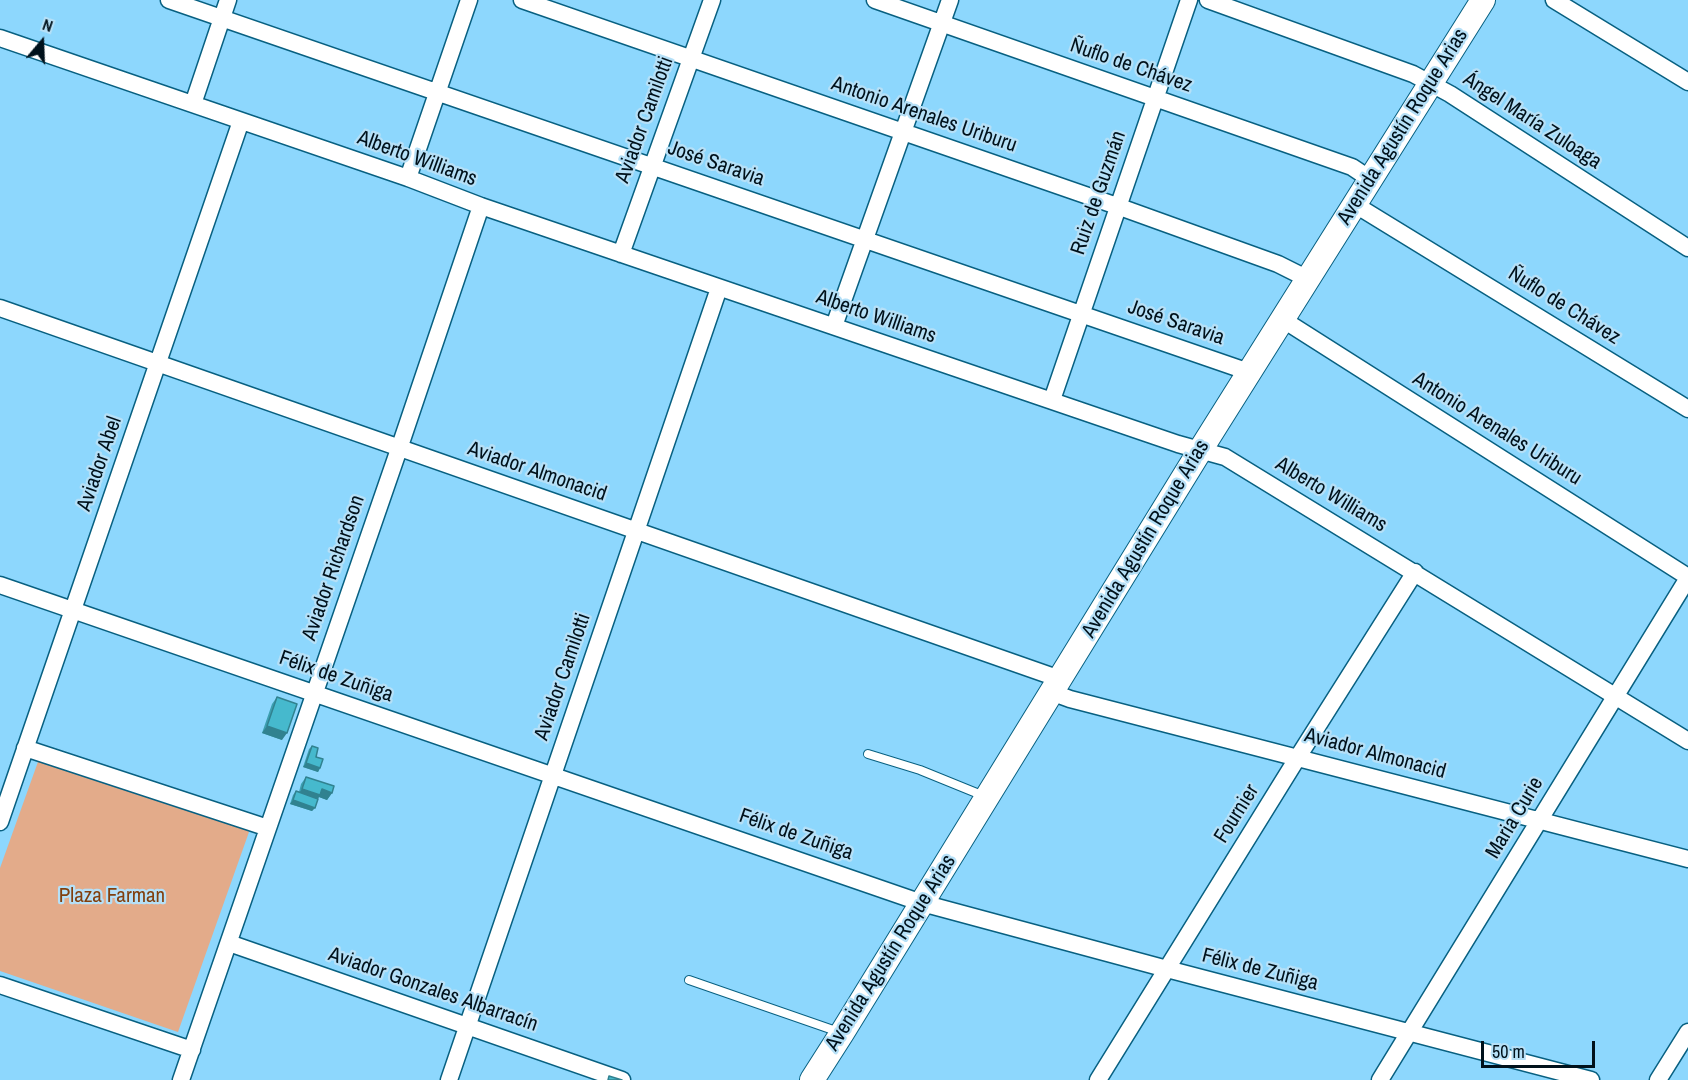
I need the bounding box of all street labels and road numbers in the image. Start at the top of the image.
street label: Avenida Agustín Roque Arias [1332,24,1474,230]
street label: Ñuflo de Chávez [1067,33,1195,99]
street label: Aviador Camilotti [610,53,680,187]
street label: Ángel María Zuloaga [1458,67,1606,175]
street label: Antonio Arenales Uriburu [828,71,1020,159]
street label: Alberto Williams [354,126,480,192]
street label: Ruiz de Guzmán [1066,128,1132,258]
street label: José Saravia [664,136,768,192]
street label: Ñuflo de Chávez [1503,262,1625,350]
street label: Alberto Williams [813,285,939,349]
street label: José Saravia [1124,295,1228,351]
street label: Antonio Arenales Uriburu [1408,367,1586,491]
street label: Aviador Abel [72,413,128,515]
street label: Avenida Agustín Roque Arias [1077,435,1215,643]
street label: Aviador Almonacid [464,436,610,508]
street label: Alberto Williams [1271,452,1391,538]
street label: Aviador Richardson [297,492,371,644]
street label: Aviador Camilotti [529,610,597,744]
street label: Félix de Zuñiga [276,646,396,708]
street label: Aviador Almonacid [1302,723,1448,785]
street label: Maria Curie [1481,773,1549,863]
street label: Fournier [1209,780,1265,848]
street label: Félix de Zuñiga [736,804,856,866]
street label: Avenida Agustín Roque Arias [820,850,962,1056]
street label: Aviador Gonzales Albarracín [325,942,541,1038]
street label: Félix de Zuñiga [1199,943,1321,997]

